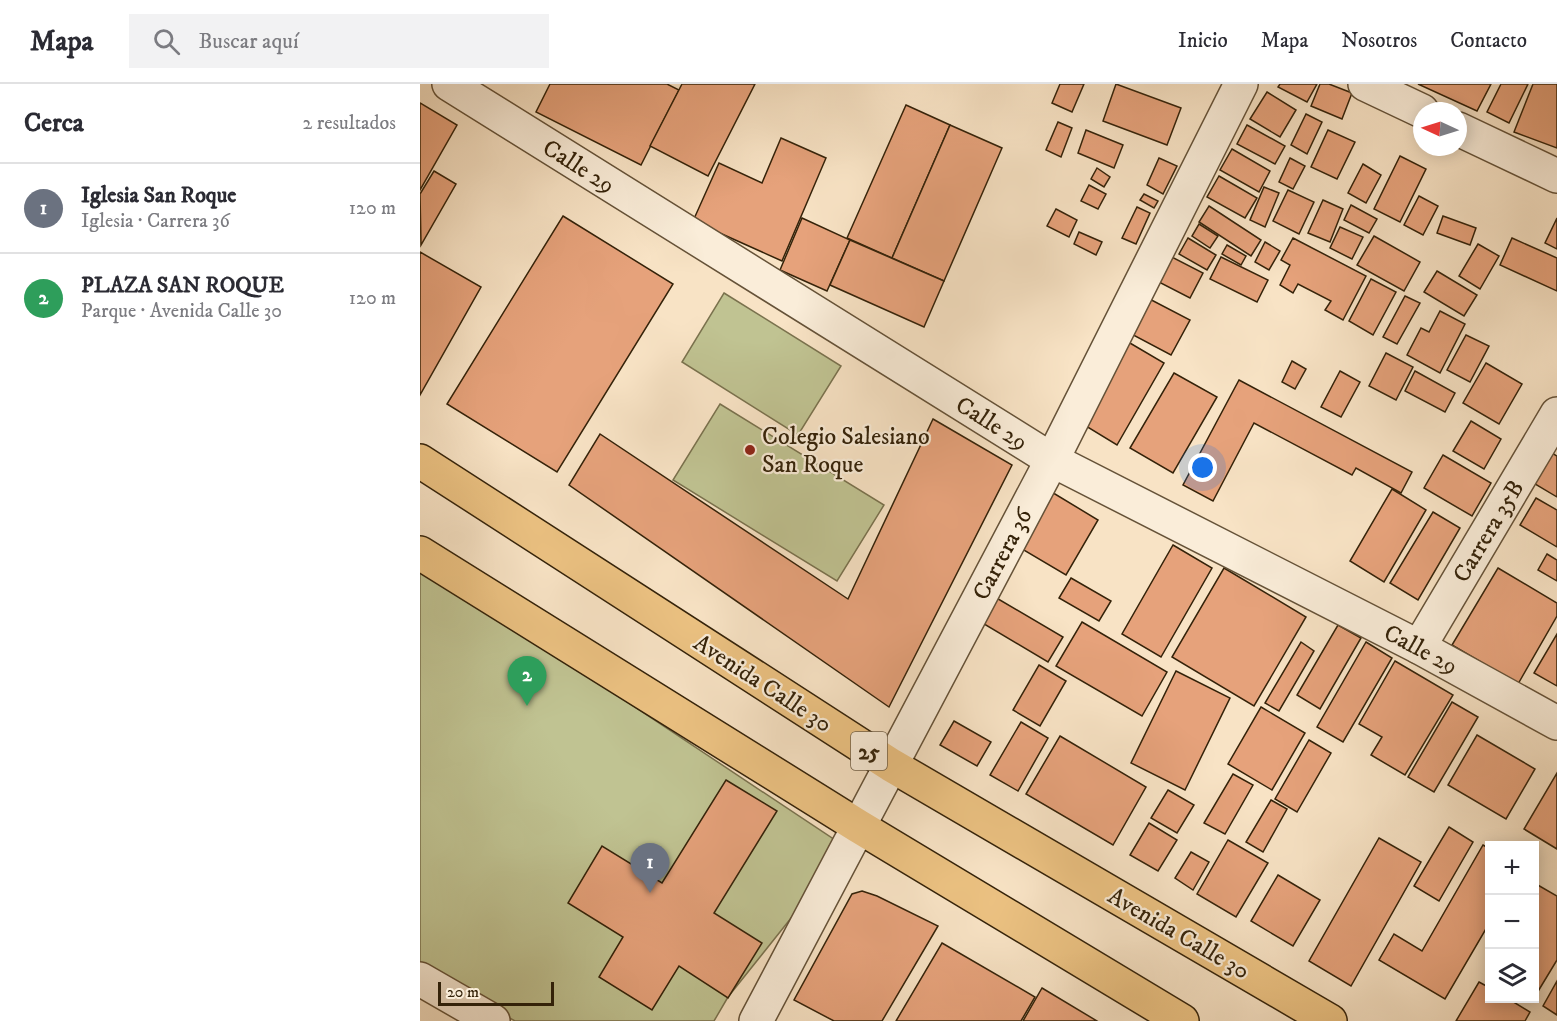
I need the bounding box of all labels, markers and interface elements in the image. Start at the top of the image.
search box [129,14,549,68]
text: Mapa [30,24,93,59]
icon: search [150,25,183,58]
text: Buscar aquí [198,28,299,55]
text: Inicio [1178,28,1228,54]
text: Mapa [1261,28,1308,54]
text: Nosotros [1341,28,1417,54]
text: Contacto [1450,28,1527,54]
north arrow [1413,102,1467,156]
text: Cerca [24,107,84,140]
text: 2 resultados [303,111,396,136]
street label: Calle 29 [537,133,620,201]
text: Iglesia San Roque [81,182,236,209]
text: 1 [40,196,47,221]
text: 120 m [349,196,396,221]
text: Iglesia · Carrera 36 [81,209,230,234]
text: PLAZA SAN ROQUE [81,272,284,299]
text: 2 [39,286,48,311]
text: 120 m [349,286,396,311]
text: Parque · Avenida Calle 30 [81,299,282,324]
street label: Calle 29 [950,390,1033,458]
place label: Colegio Salesiano San Roque [762,422,930,480]
marker: Colegio Salesiano San Roque [743,443,757,457]
your location [1188,453,1217,482]
street label: Carrera 35B [1447,475,1531,588]
street label: Carrera 36 [966,502,1040,606]
street label: Calle 29 [1378,618,1463,682]
street label: Avenida Calle 30 [688,628,837,740]
pin: 2 [508,656,546,706]
road number: 25 [851,732,887,770]
map controls [1485,841,1539,1003]
button: + [1485,841,1539,895]
pin: 1 [630,844,670,893]
street label: Avenida Calle 30 [1102,881,1255,987]
button: − [1485,895,1539,949]
button: layers [1485,949,1539,1003]
scale bar [438,979,554,1006]
text: 20 m [447,982,479,1002]

